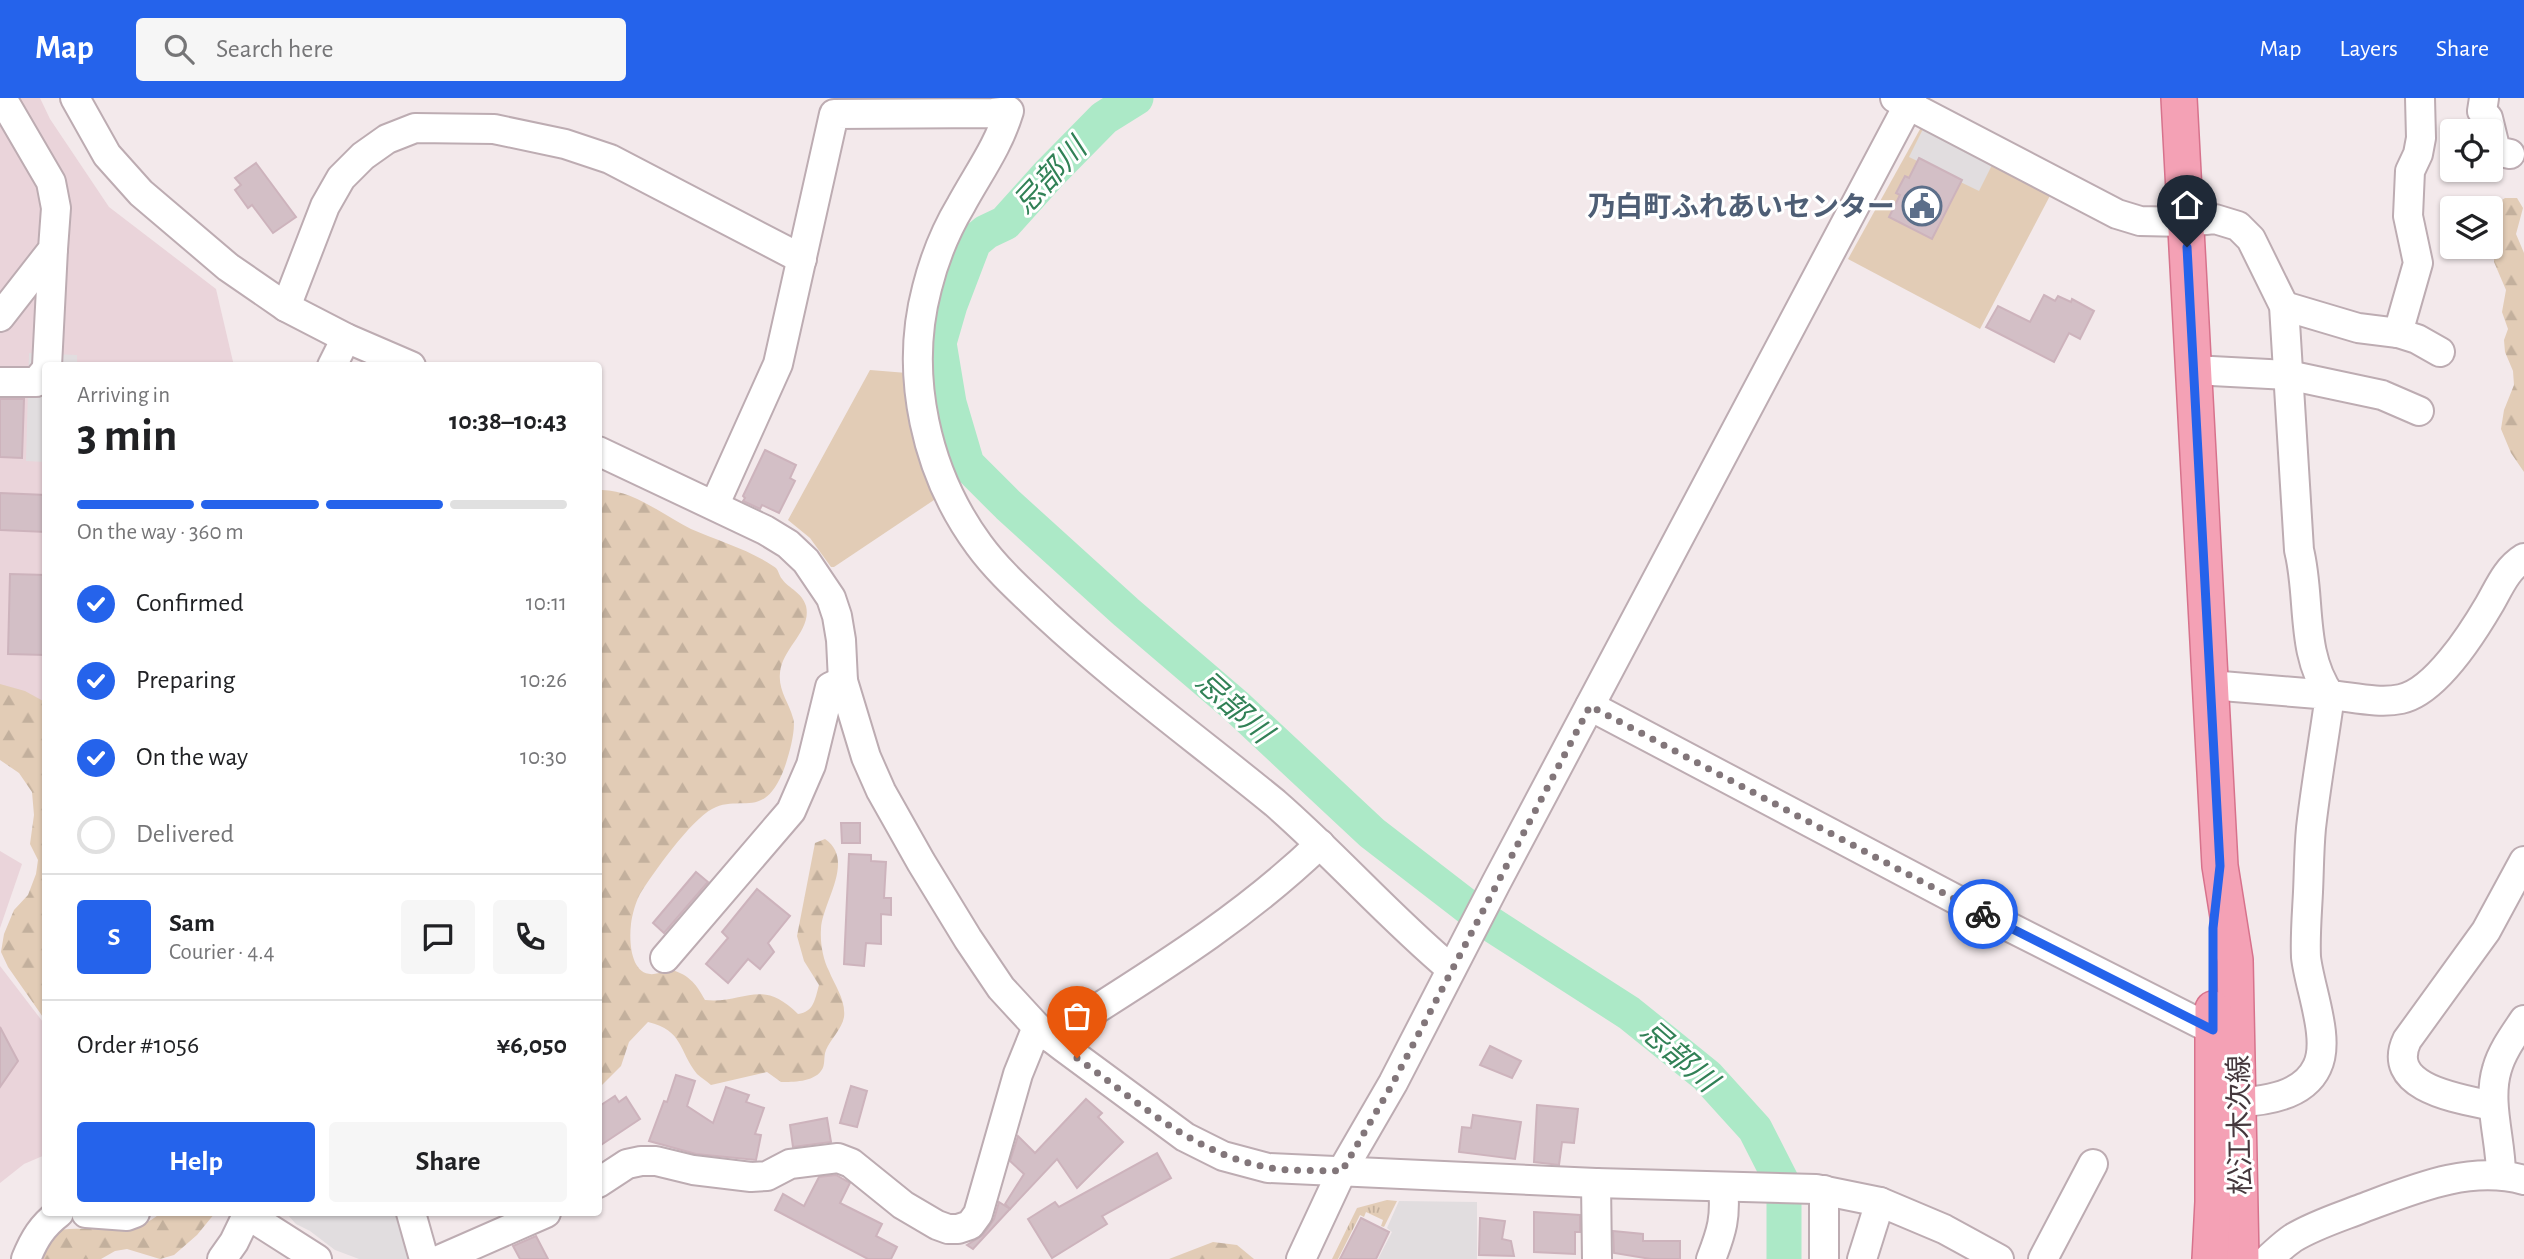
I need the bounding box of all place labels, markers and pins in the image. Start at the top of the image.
pin [2157,175,2217,247]
public building icon: 乃白町ふれあいセンター [1901,185,1943,227]
place label: 乃白町ふれあいセンター [1587,191,1895,222]
pin [1047,986,1107,1058]

